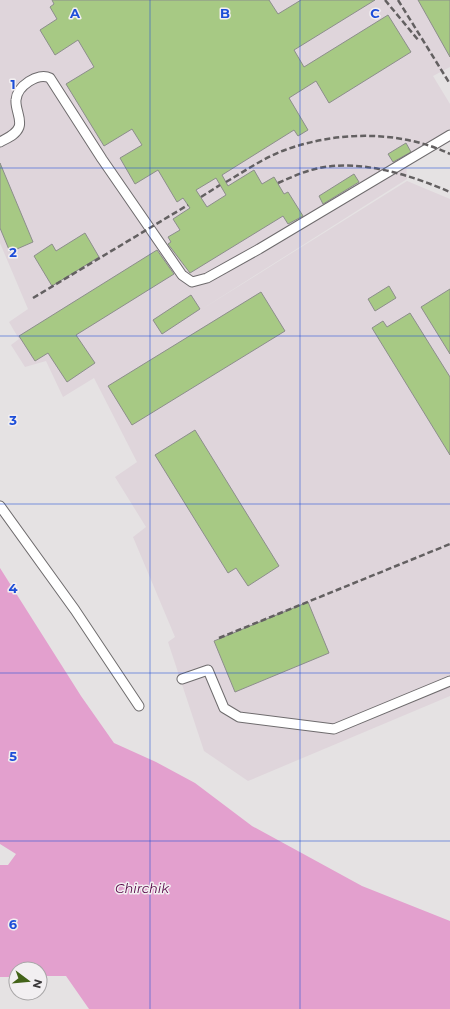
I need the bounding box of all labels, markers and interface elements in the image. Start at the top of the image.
text: A [69,5,81,21]
text: B [220,5,230,21]
text: C [370,5,380,21]
text: 1 [10,76,16,92]
text: 2 [9,244,17,260]
text: 3 [8,412,17,428]
text: 4 [9,580,18,596]
text: 5 [9,748,17,764]
water label: Chirchik [115,880,170,896]
text: 6 [9,916,18,932]
north arrow [8,961,48,1001]
text: N [30,978,46,990]

